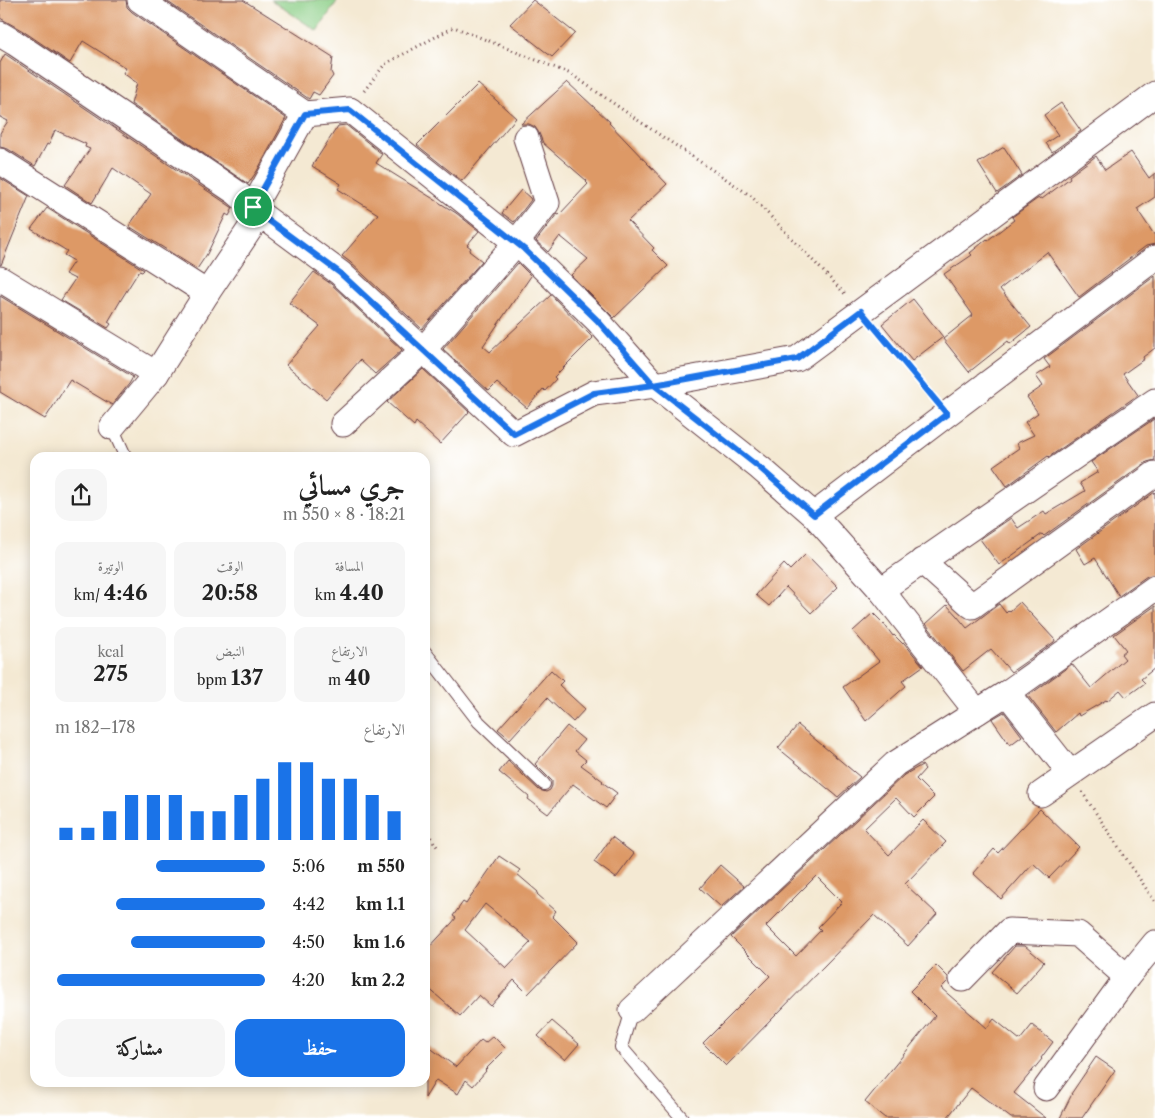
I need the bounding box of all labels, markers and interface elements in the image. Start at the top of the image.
pin [232,186,274,228]
icon: arrive [239,193,267,221]
text: جري مسائي [298,468,405,502]
button: share [55,469,107,521]
text: 18:21 · 8 × 550 m [283,504,405,524]
text: الوتيرة [98,557,124,575]
text: الوقت [217,557,243,575]
text: المسافة [335,557,364,575]
text: 4:46 [104,580,147,605]
text: 20:58 [202,580,258,605]
text: 4.40 [340,580,384,605]
text: /km [74,586,104,604]
text: km [315,586,340,604]
text: النبض [216,642,244,660]
text: الارتفاع [331,642,368,660]
text: kcal [97,643,124,661]
text: 275 [93,661,128,686]
text: 137 [231,665,263,690]
text: 40 [345,665,371,690]
text: bpm [197,671,231,689]
text: m [328,671,345,689]
text: 178–182 m [55,717,136,737]
text: الارتفاع [363,719,405,739]
text: 5:06 [292,856,325,876]
text: 550 m [357,856,405,876]
text: 4:42 [293,894,325,914]
text: 1.1 km [356,894,405,914]
text: 4:50 [292,932,325,952]
text: 1.6 km [353,932,405,952]
text: 4:20 [292,970,325,990]
text: 2.2 km [351,970,405,990]
button: مشاركة [55,1019,225,1077]
button: حفظ [235,1019,405,1077]

